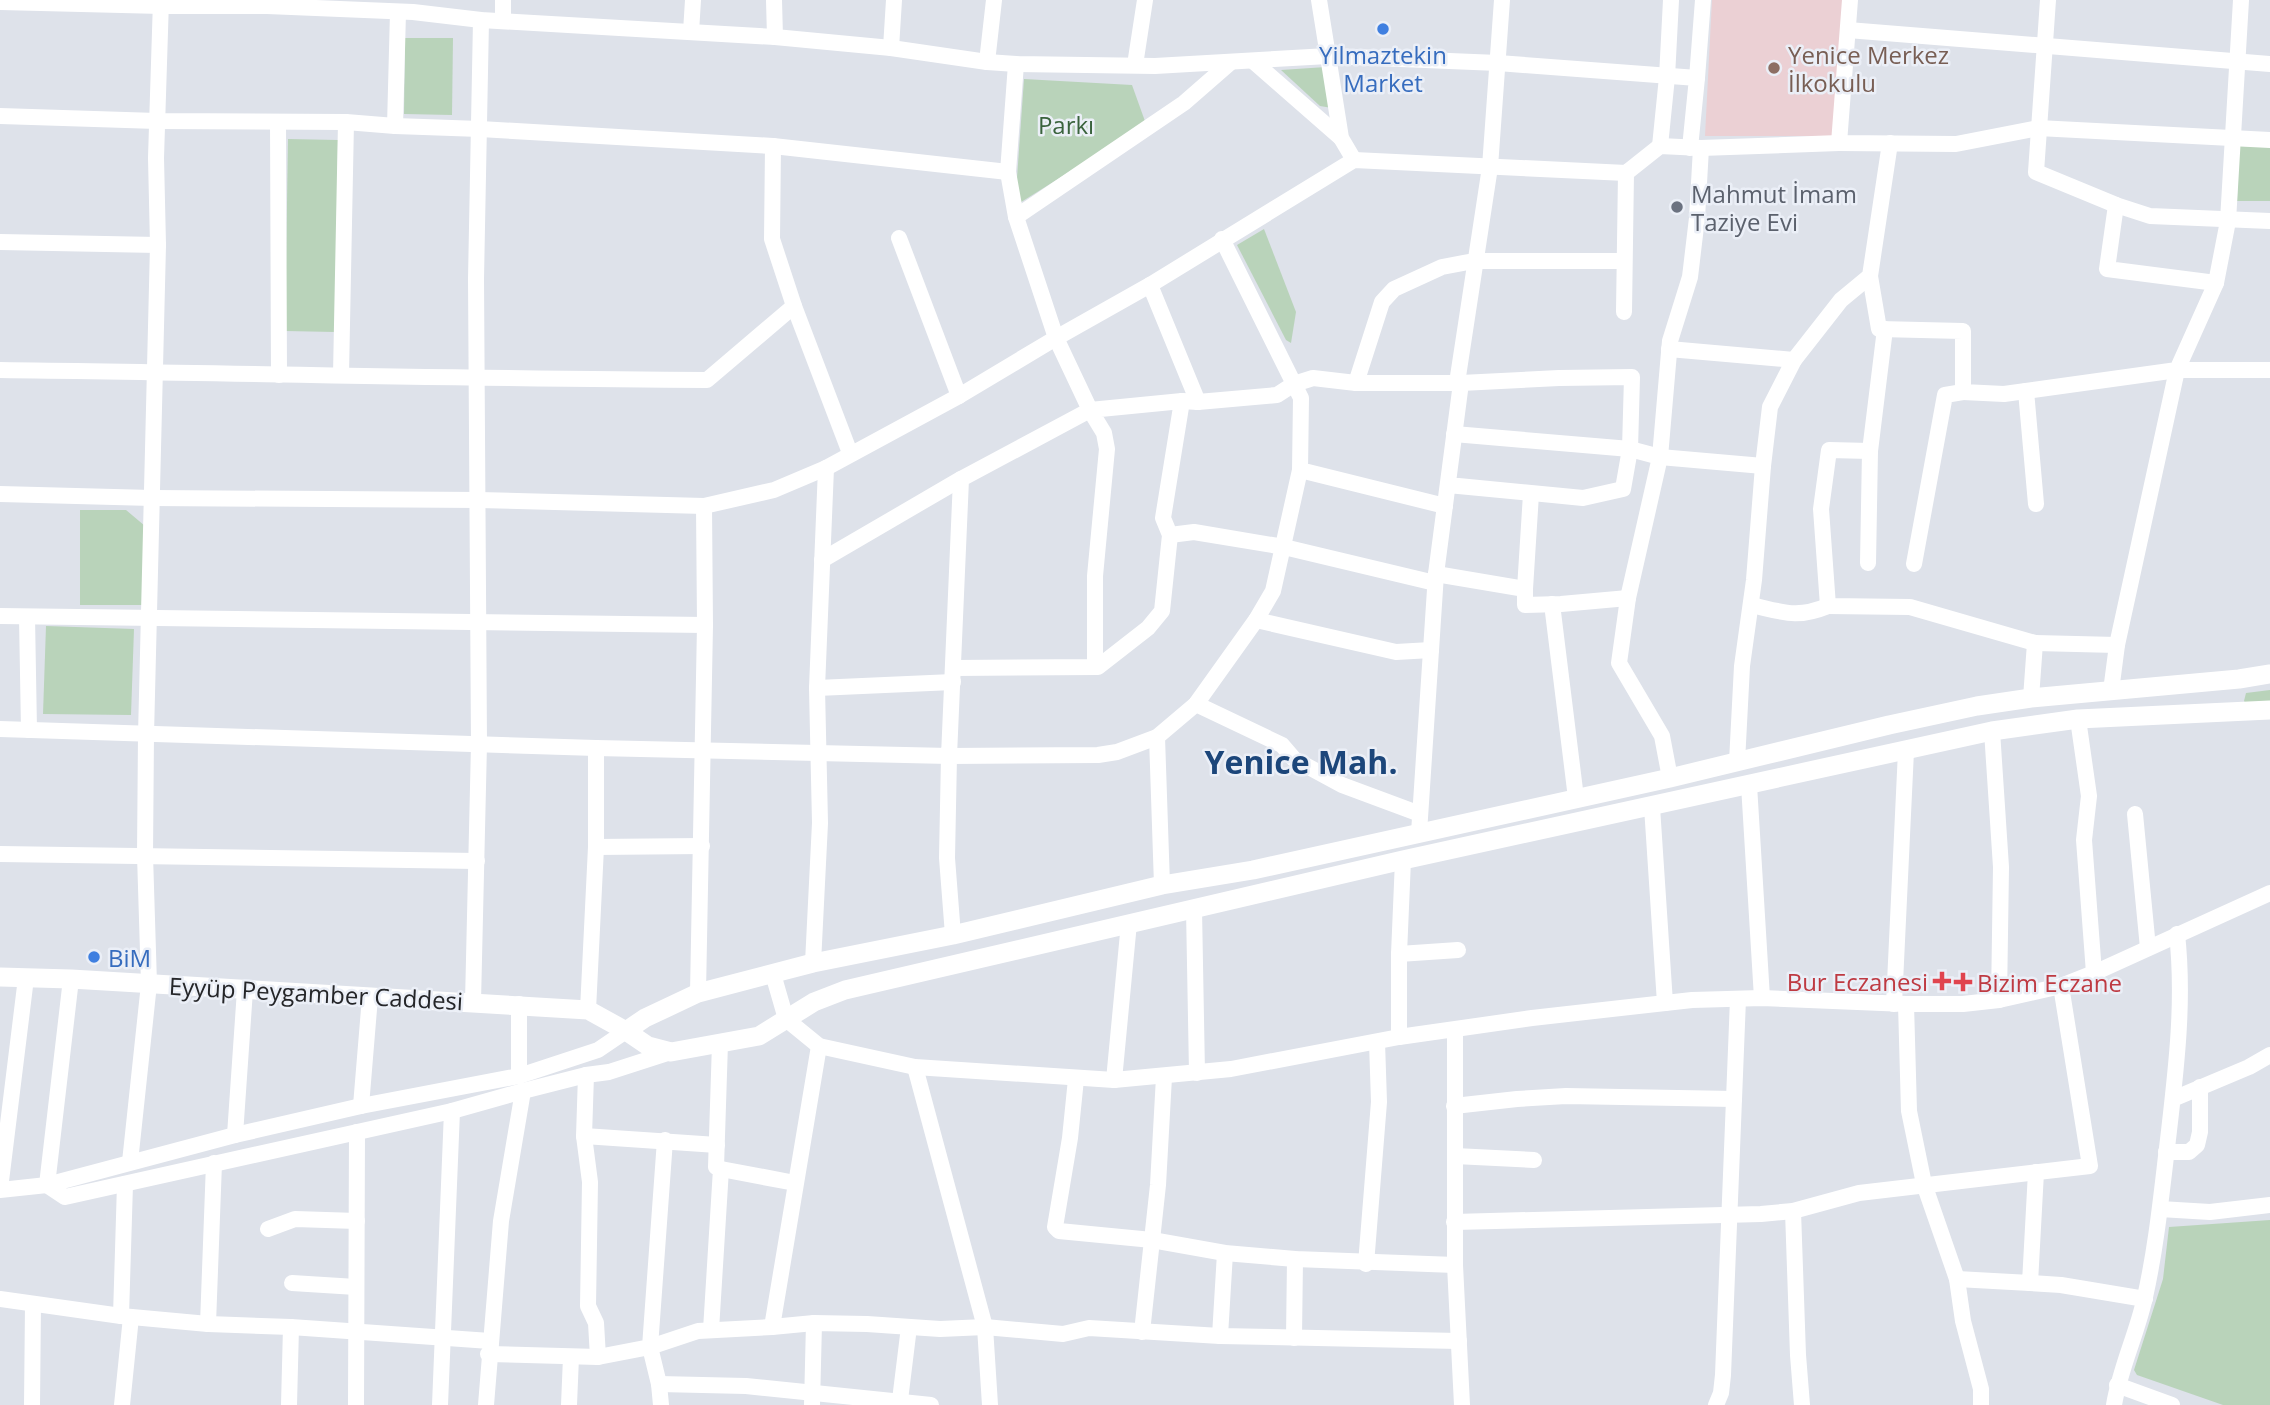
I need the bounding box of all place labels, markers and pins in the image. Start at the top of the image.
marker: Yilmaztekin Market [1375,21,1391,37]
place label: Yilmaztekin Market [1319,38,1447,99]
place label: Yenice Merkez İlkokulu [1788,38,1949,99]
marker: Yenice Merkez İlkokulu [1766,60,1782,76]
place label: Mahmut İmam Taziye Evi [1691,177,1857,238]
marker: Mahmut İmam Taziye Evi [1669,199,1685,215]
place label: BiM [108,941,151,974]
marker: BiM [86,949,102,965]
place label: Bur Eczanesi [1787,965,1928,998]
place label: Bizim Eczane [1977,966,2122,999]
marker: Bur Eczanesi [1934,973,1950,989]
marker: Bizim Eczane [1955,974,1971,990]

